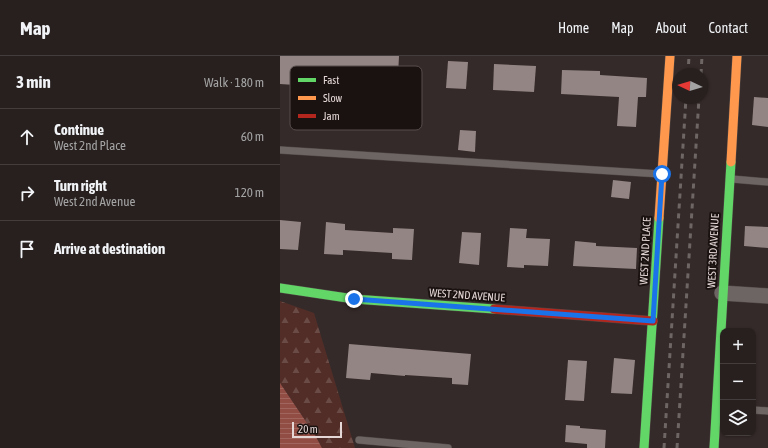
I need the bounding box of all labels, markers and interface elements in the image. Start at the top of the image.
text: Map [20,17,51,39]
text: Home [558,20,589,36]
text: Map [611,20,634,36]
text: About [656,20,687,36]
text: Contact [709,20,748,36]
legend [290,66,422,130]
north arrow [672,68,708,104]
text: 3 min [16,72,51,92]
text: Fast [323,74,339,86]
text: Walk · 180 m [204,75,264,90]
text: Slow [323,92,342,104]
text: Jam [323,110,340,122]
text: Continue [54,121,104,138]
icon: ahead [16,126,38,148]
text: 60 m [241,129,264,144]
text: West 2nd Place [54,138,126,153]
route start [653,165,671,183]
text: Turn right [54,177,107,194]
icon: right [16,182,38,204]
text: 120 m [235,185,264,200]
text: West 2nd Avenue [54,194,135,209]
street label: WEST 3RD AVENUE [705,213,721,289]
street label: WEST 2ND PLACE [637,217,653,285]
icon: arrive [16,238,38,260]
text: Arrive at destination [54,240,165,257]
street label: WEST 2ND AVENUE [429,286,506,304]
route end [345,290,363,308]
map controls [720,328,756,436]
button: + [720,328,756,364]
button: − [720,364,756,400]
button: layers [720,400,756,436]
scale bar [292,420,342,439]
text: 20 m [298,423,318,435]

